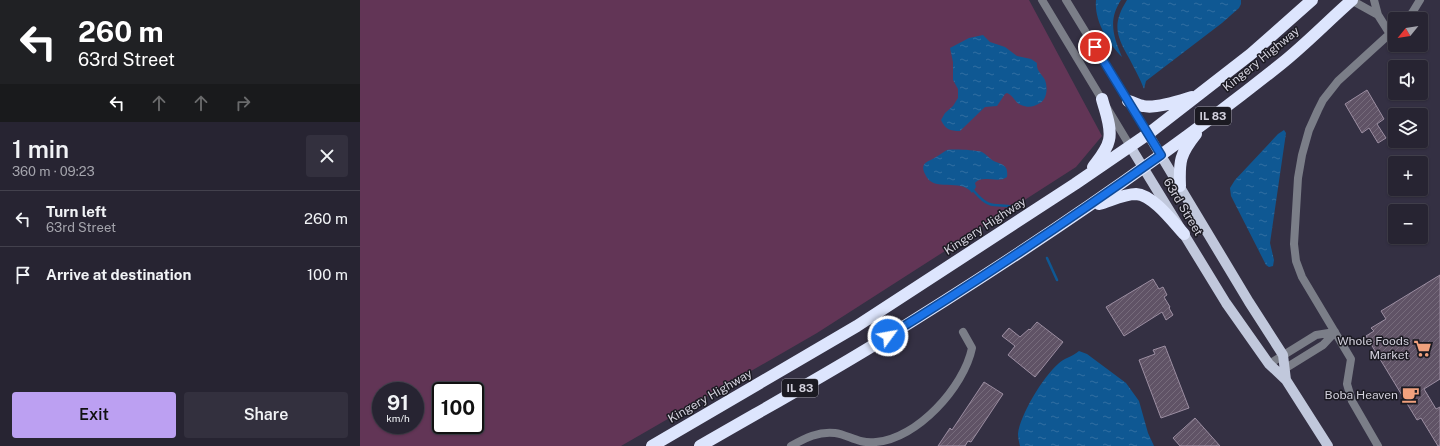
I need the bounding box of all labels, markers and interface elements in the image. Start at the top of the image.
north arrow [1388,12,1428,52]
map controls [1388,12,1428,244]
text: 260 m [78,15,164,48]
icon: left [12,16,64,68]
street label: Kingery Highway [1220,23,1303,94]
pin [1078,30,1112,64]
icon: arrive [1084,36,1106,58]
text: 63rd Street [78,49,175,70]
button: sound [1388,60,1428,100]
icon: left [106,92,128,114]
icon: ahead [148,92,170,114]
icon: ahead [190,92,212,114]
icon: right [232,92,254,114]
road number: IL 83 [1195,107,1231,125]
button: layers [1388,108,1428,148]
text: 1 min [12,135,69,163]
button: close [306,135,348,177]
button: + [1388,156,1428,196]
text: 360 m · 09:23 [12,164,95,179]
street label: 63rd Street [1160,176,1206,239]
street label: Kingery Highway [941,194,1029,258]
text: Turn left [46,203,107,220]
button: − [1388,204,1428,244]
icon: left [12,208,34,230]
text: 260 m [304,210,348,227]
text: 63rd Street [46,220,116,235]
icon: arrive [12,264,34,286]
text: Arrive at destination [46,266,191,283]
text: 100 m [307,266,348,283]
position arrow [867,315,909,357]
place label: Whole Foods Market [1337,334,1409,362]
supermarket icon: Whole Foods Market [1412,338,1432,358]
street label: Kingery Highway [665,366,755,426]
road number: IL 83 [782,379,818,397]
speed limit sign: 100 [432,382,484,434]
cafe icon: Boba Heaven [1401,385,1421,405]
place label: Boba Heaven [1325,388,1398,402]
text: 91 [387,391,409,415]
button: Exit [12,392,176,438]
button: Share [184,392,348,438]
text: km/h [386,412,410,424]

